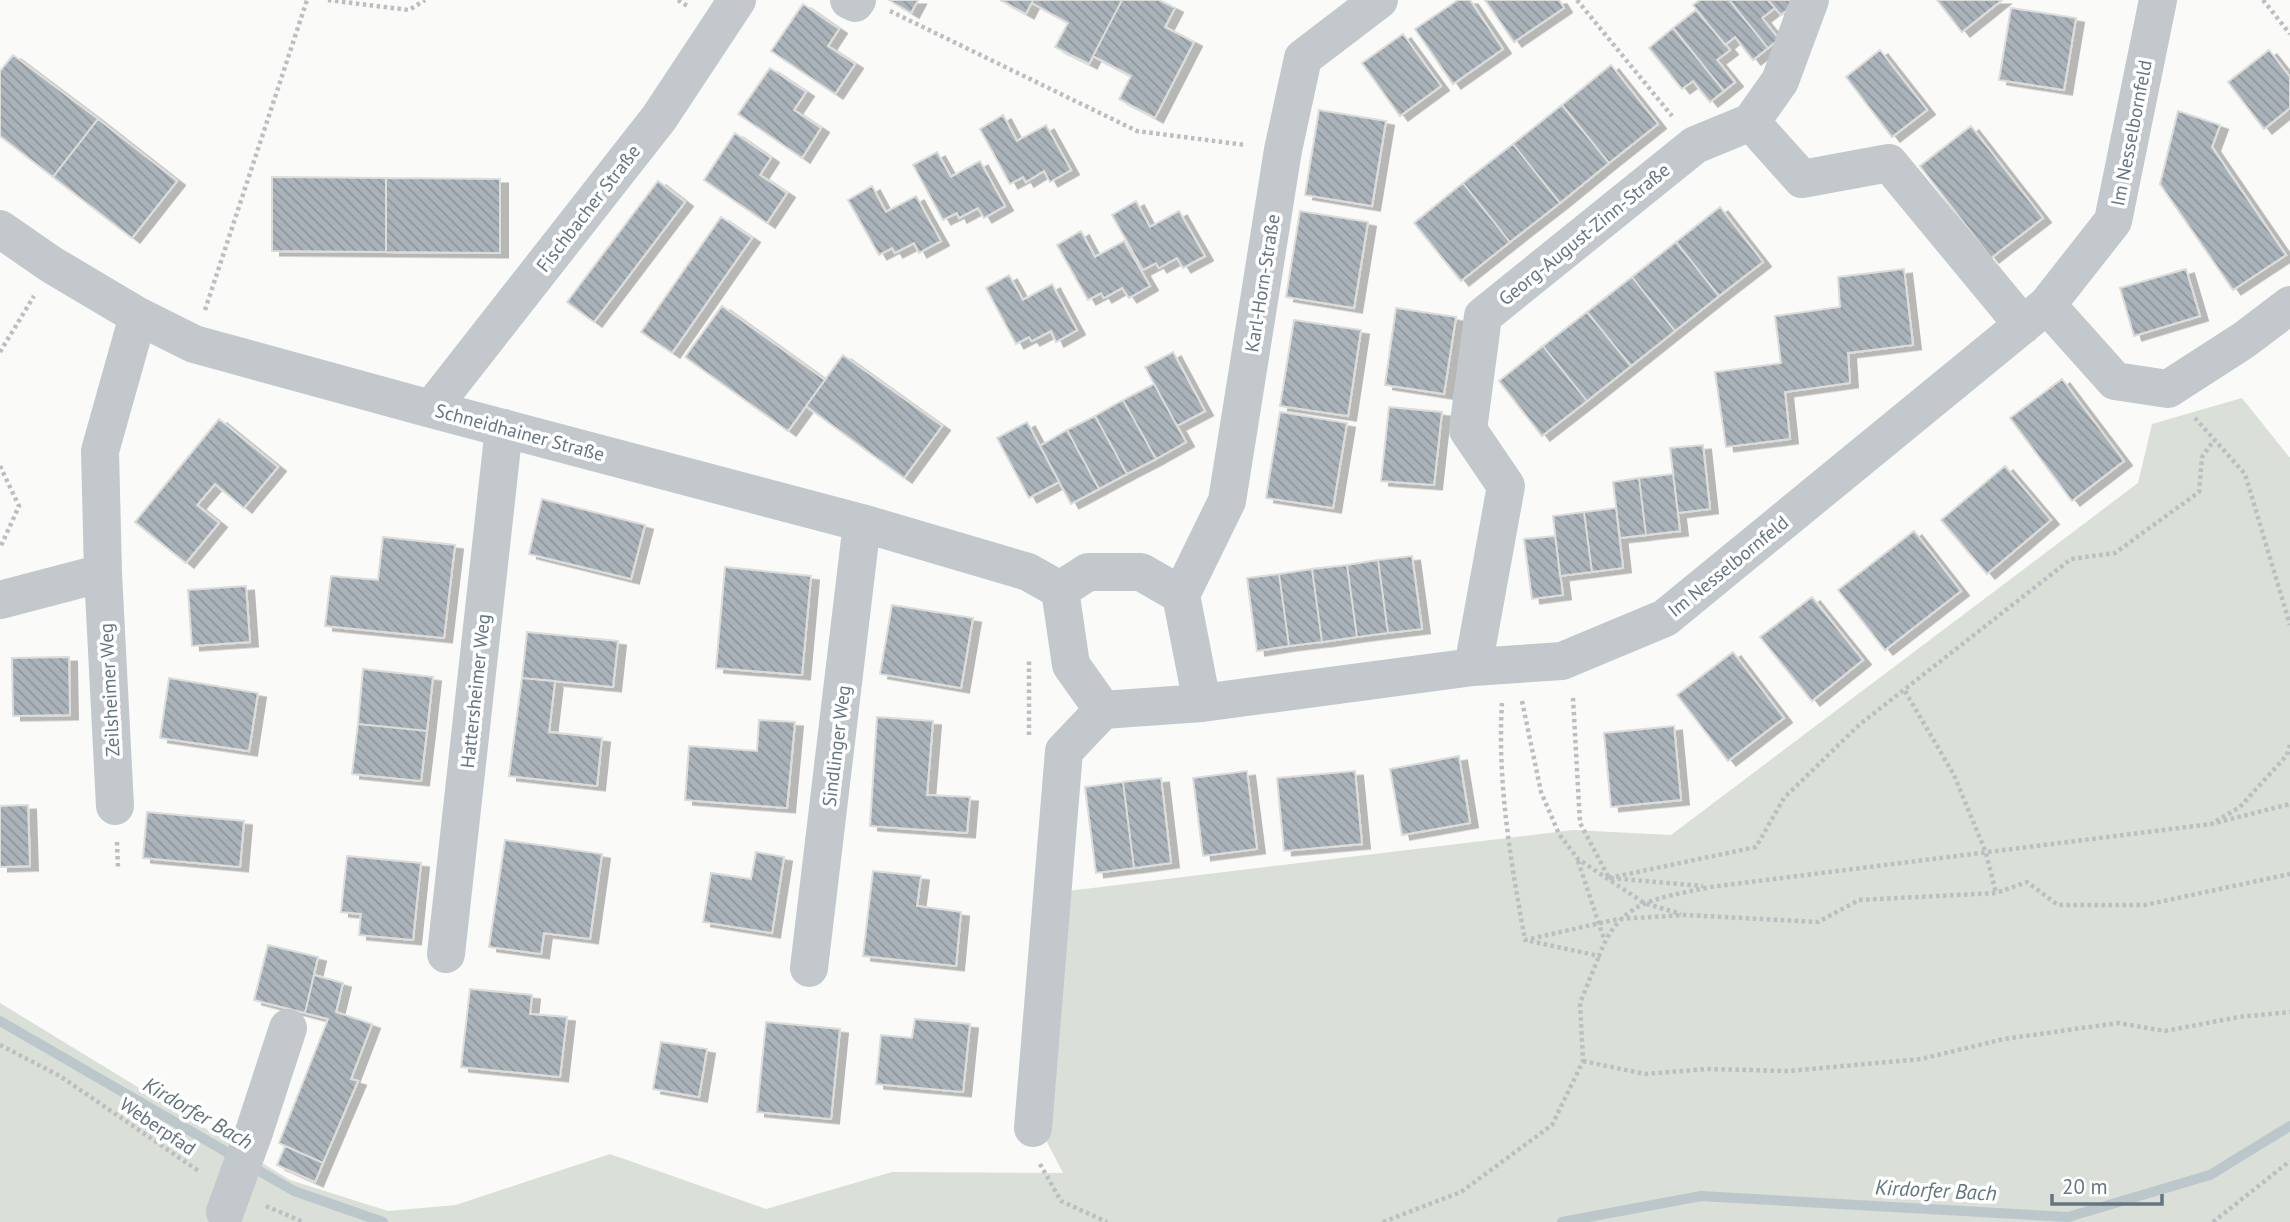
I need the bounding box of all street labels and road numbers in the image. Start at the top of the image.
street label: Im Nesselbornfeld [2105,58,2157,208]
street label: Fischbacher Straße [531,140,645,276]
street label: Georg-August-Zinn-Straße [1494,158,1674,310]
street label: Karl-Horn-Straße [1239,212,1285,354]
street label: Schneidhainer Straße [433,398,607,466]
street label: Im Nesselbornfeld [1663,510,1793,622]
street label: Hattersheimer Weg [455,613,495,769]
street label: Zeilsheimer Weg [94,623,124,757]
street label: Sindlinger Weg [817,684,855,808]
street label: Weberpfad [115,1092,201,1160]

